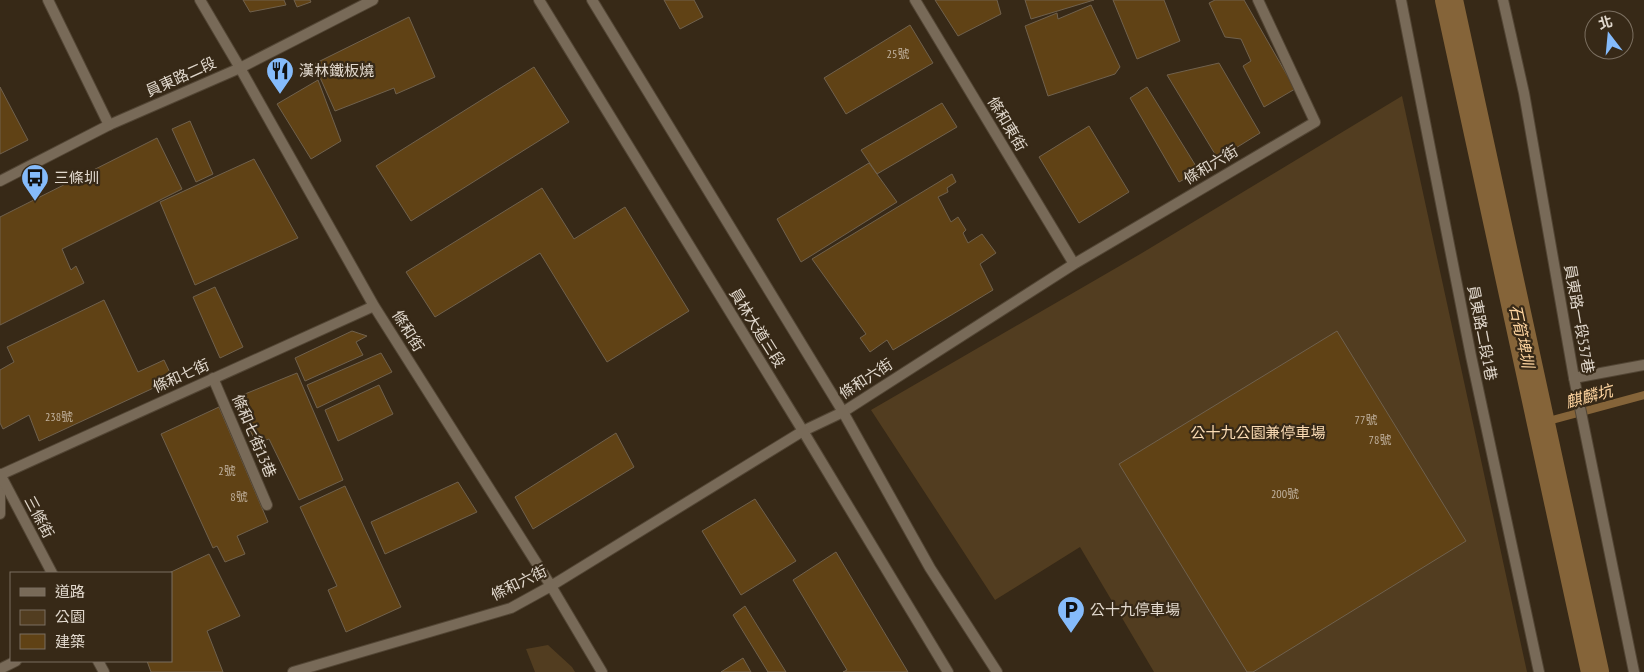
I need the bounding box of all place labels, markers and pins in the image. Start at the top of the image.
restaurant icon: 漢林鐵板燒 [265,56,295,95]
place label: 漢林鐵板燒 [299,61,374,80]
bus stop icon: 三條圳 [20,163,50,202]
place label: 三條圳 [54,168,99,187]
parking icon: 公十九停車場 [1056,595,1086,634]
place label: 公十九停車場 [1090,600,1180,619]

